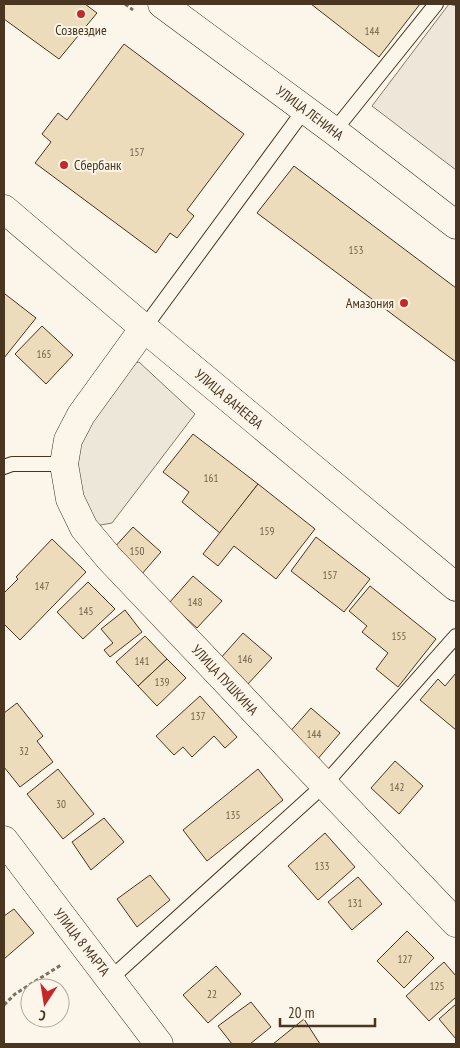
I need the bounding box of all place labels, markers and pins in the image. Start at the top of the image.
marker: Созвездие [75,8,87,20]
place label: Созвездие [55,21,107,39]
place label: Сбербанк [74,156,122,174]
marker: Сбербанк [58,159,70,171]
place label: Амазония [346,294,394,312]
marker: Амазония [398,297,410,309]

